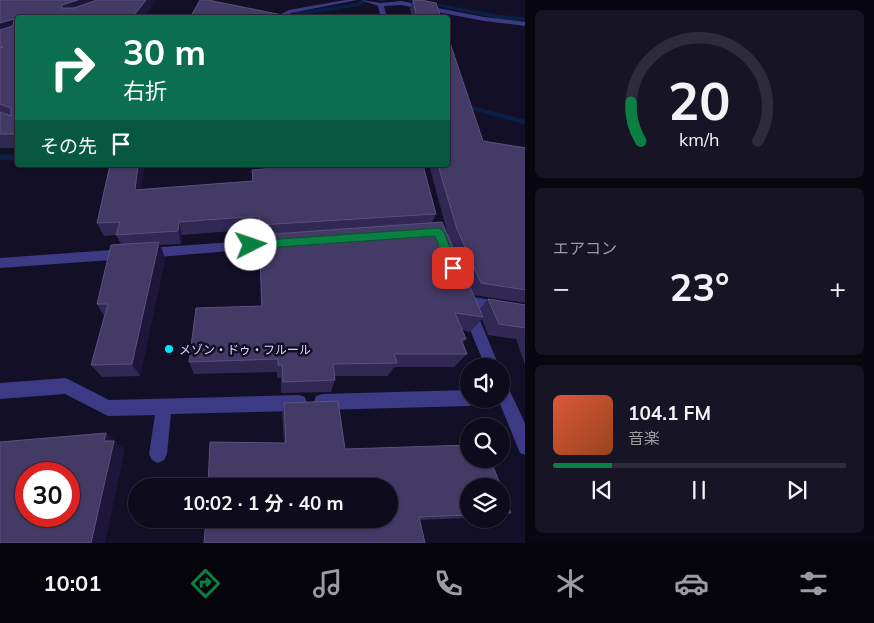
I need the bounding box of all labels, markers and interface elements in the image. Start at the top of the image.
text: 30 m [123,30,206,74]
icon: right [40,35,105,100]
text: 20 [668,68,731,133]
text: 右折 [123,77,167,105]
text: km/h [679,128,720,150]
icon: arrive [107,130,135,158]
text: その先 [40,134,97,158]
position arrow [224,218,276,270]
text: エアコン [553,238,617,258]
pin [432,247,474,289]
icon: arrive [439,254,467,282]
text: 23° [669,263,730,311]
text: − [553,270,570,305]
text: + [829,270,846,305]
place label: メゾン・ドゥ・フルール [179,342,311,357]
marker: メゾン・ドゥ・フルール [163,343,175,355]
map controls [460,358,510,528]
button: sound [460,358,510,408]
text: 104.1 FM [628,401,711,425]
button: search [460,418,510,468]
text: 音楽 [628,428,660,448]
speed limit sign: 30 [15,462,80,527]
icon: previous [588,476,616,504]
icon: pause [685,476,713,504]
icon: next [783,476,811,504]
button: layers [460,478,510,528]
text: 10:02 · 1 分 · 40 m [182,491,344,515]
icon: directions [188,566,223,601]
icon: music [310,566,345,601]
icon: phone [431,566,466,601]
icon: climate [553,566,588,601]
icon: car [674,566,709,601]
icon: filters [796,566,831,601]
text: 10:01 [43,569,102,597]

